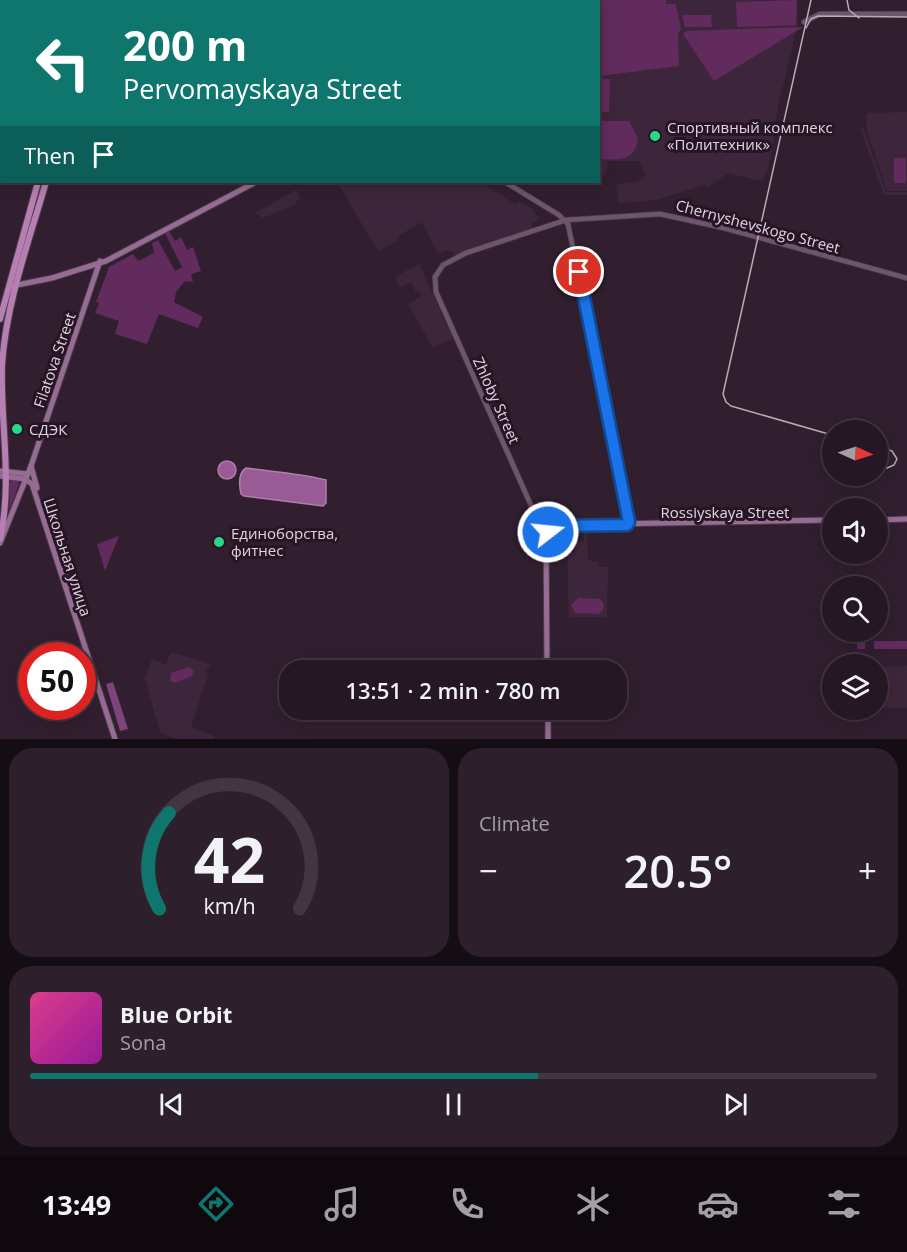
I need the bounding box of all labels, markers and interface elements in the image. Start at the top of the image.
text: 200 m [123,16,247,73]
icon: left [24,24,102,102]
text: Pervomayskaya Street [123,70,402,107]
place label: Спортивный комплекс «Политехник» [667,117,833,154]
marker: Спортивный комплекс «Политехник» [648,129,662,143]
icon: arrive [87,138,120,171]
text: Then [24,140,75,170]
street label: Chernyshevskogo Street [674,194,842,258]
pin [553,246,604,297]
icon: arrive [562,255,595,288]
street label: Filatova Street [28,310,80,410]
street label: Zhloby Street [469,353,525,447]
place label: СДЭК [29,419,68,439]
north arrow [822,420,888,486]
map controls [822,420,888,720]
marker: СДЭК [10,422,24,436]
street label: Школьная улица [39,495,97,619]
button: sound [822,498,888,564]
position arrow [516,500,580,564]
street label: Rossiyskaya Street [661,502,789,522]
place label: Единоборства, фитнес [231,523,338,560]
marker: Единоборства, фитнес [212,535,226,549]
button: search [822,576,888,642]
speed limit sign: 50 [18,642,96,720]
button: layers [822,654,888,720]
text: 13:51 · 2 min · 780 m [345,675,561,705]
text: Climate [479,810,550,837]
text: 42 [193,816,265,901]
text: 20.5° [624,840,732,901]
text: − [479,848,498,893]
text: + [858,848,877,893]
text: km/h [203,892,255,921]
text: Blue Orbit [120,999,232,1029]
text: Sona [120,1029,166,1056]
icon: previous [155,1088,188,1121]
icon: pause [437,1088,470,1121]
icon: next [719,1088,752,1121]
icon: directions [195,1183,237,1225]
icon: music [321,1183,363,1225]
icon: phone [446,1183,488,1225]
icon: climate [572,1183,614,1225]
icon: car [697,1183,739,1225]
icon: filters [823,1183,865,1225]
text: 13:49 [42,1186,111,1223]

